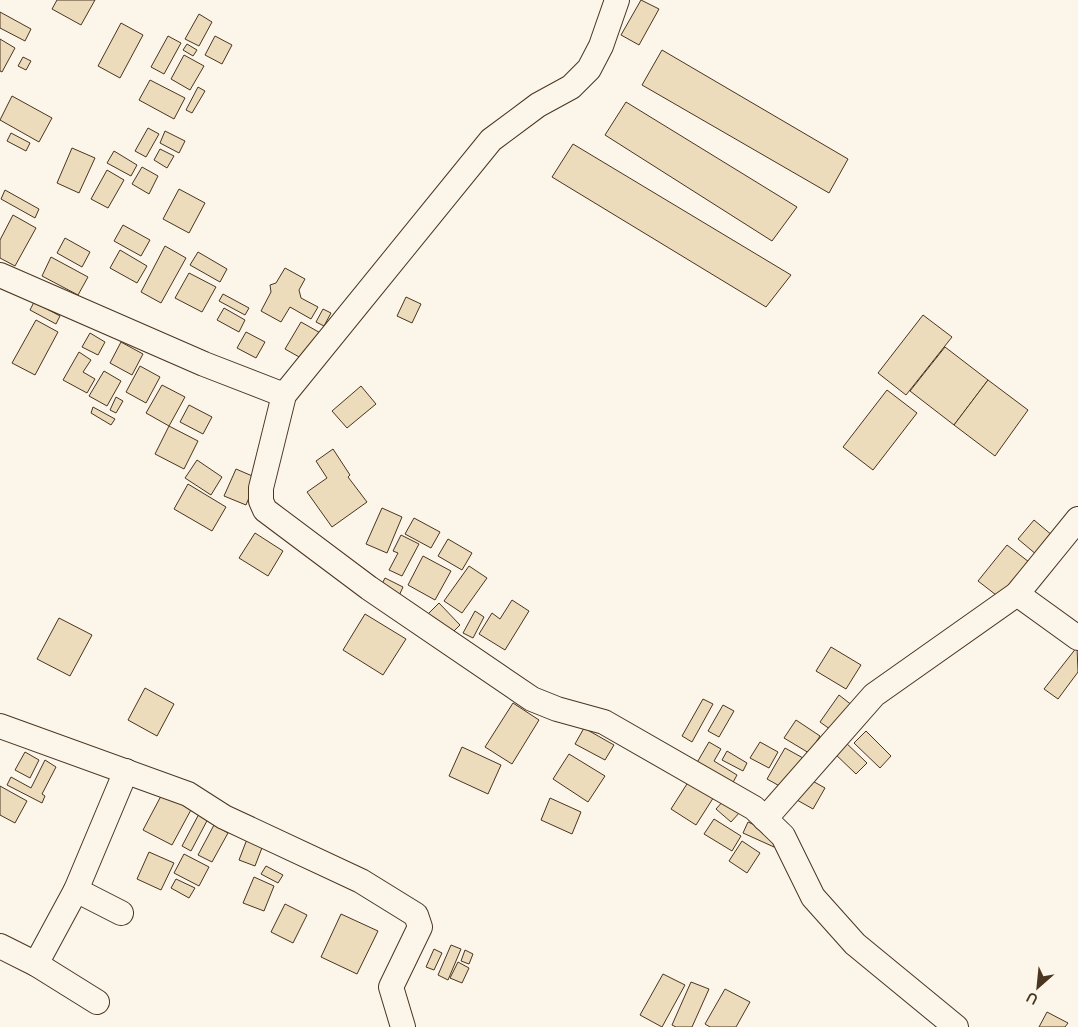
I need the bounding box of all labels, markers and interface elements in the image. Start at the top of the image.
north arrow [1013,962,1063,1012]
text: U [1024,988,1041,1008]

